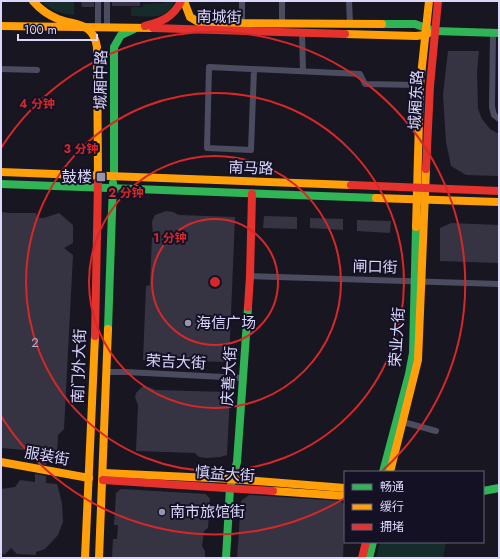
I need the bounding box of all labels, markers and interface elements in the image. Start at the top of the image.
street label: 南城街 [196,6,242,28]
scale bar [18,16,97,42]
text: 100 m [24,21,57,39]
street label: 城厢中路 [89,50,113,110]
street label: 城厢东路 [403,69,429,131]
text: 4 分钟 [19,95,55,113]
text: 3 分钟 [63,140,99,158]
street label: 南马路 [228,156,274,180]
place label: 鼓楼 [62,166,92,188]
marker: 鼓楼 [95,171,107,183]
text: 2 分钟 [108,184,144,202]
text: 1 分钟 [153,229,187,247]
street label: 闸口街 [352,256,398,278]
centre of rings [208,275,222,289]
street label: 荣业大街 [384,306,410,368]
place label: 海信广场 [196,312,256,334]
marker: 海信广场 [183,318,193,328]
street label: 南门外大街 [67,328,91,404]
house number: 2 [31,333,39,352]
street label: 庆善大街 [216,345,242,407]
street label: 荣吉大街 [145,349,207,375]
street label: 服装街 [23,441,71,471]
street label: 慎益大街 [194,461,256,487]
legend [344,471,484,543]
text: 畅通 [380,478,404,496]
text: 缓行 [380,498,404,516]
place label: 南市旅馆街 [170,501,245,523]
marker: 南市旅馆街 [157,507,167,517]
text: 拥堵 [380,518,404,536]

